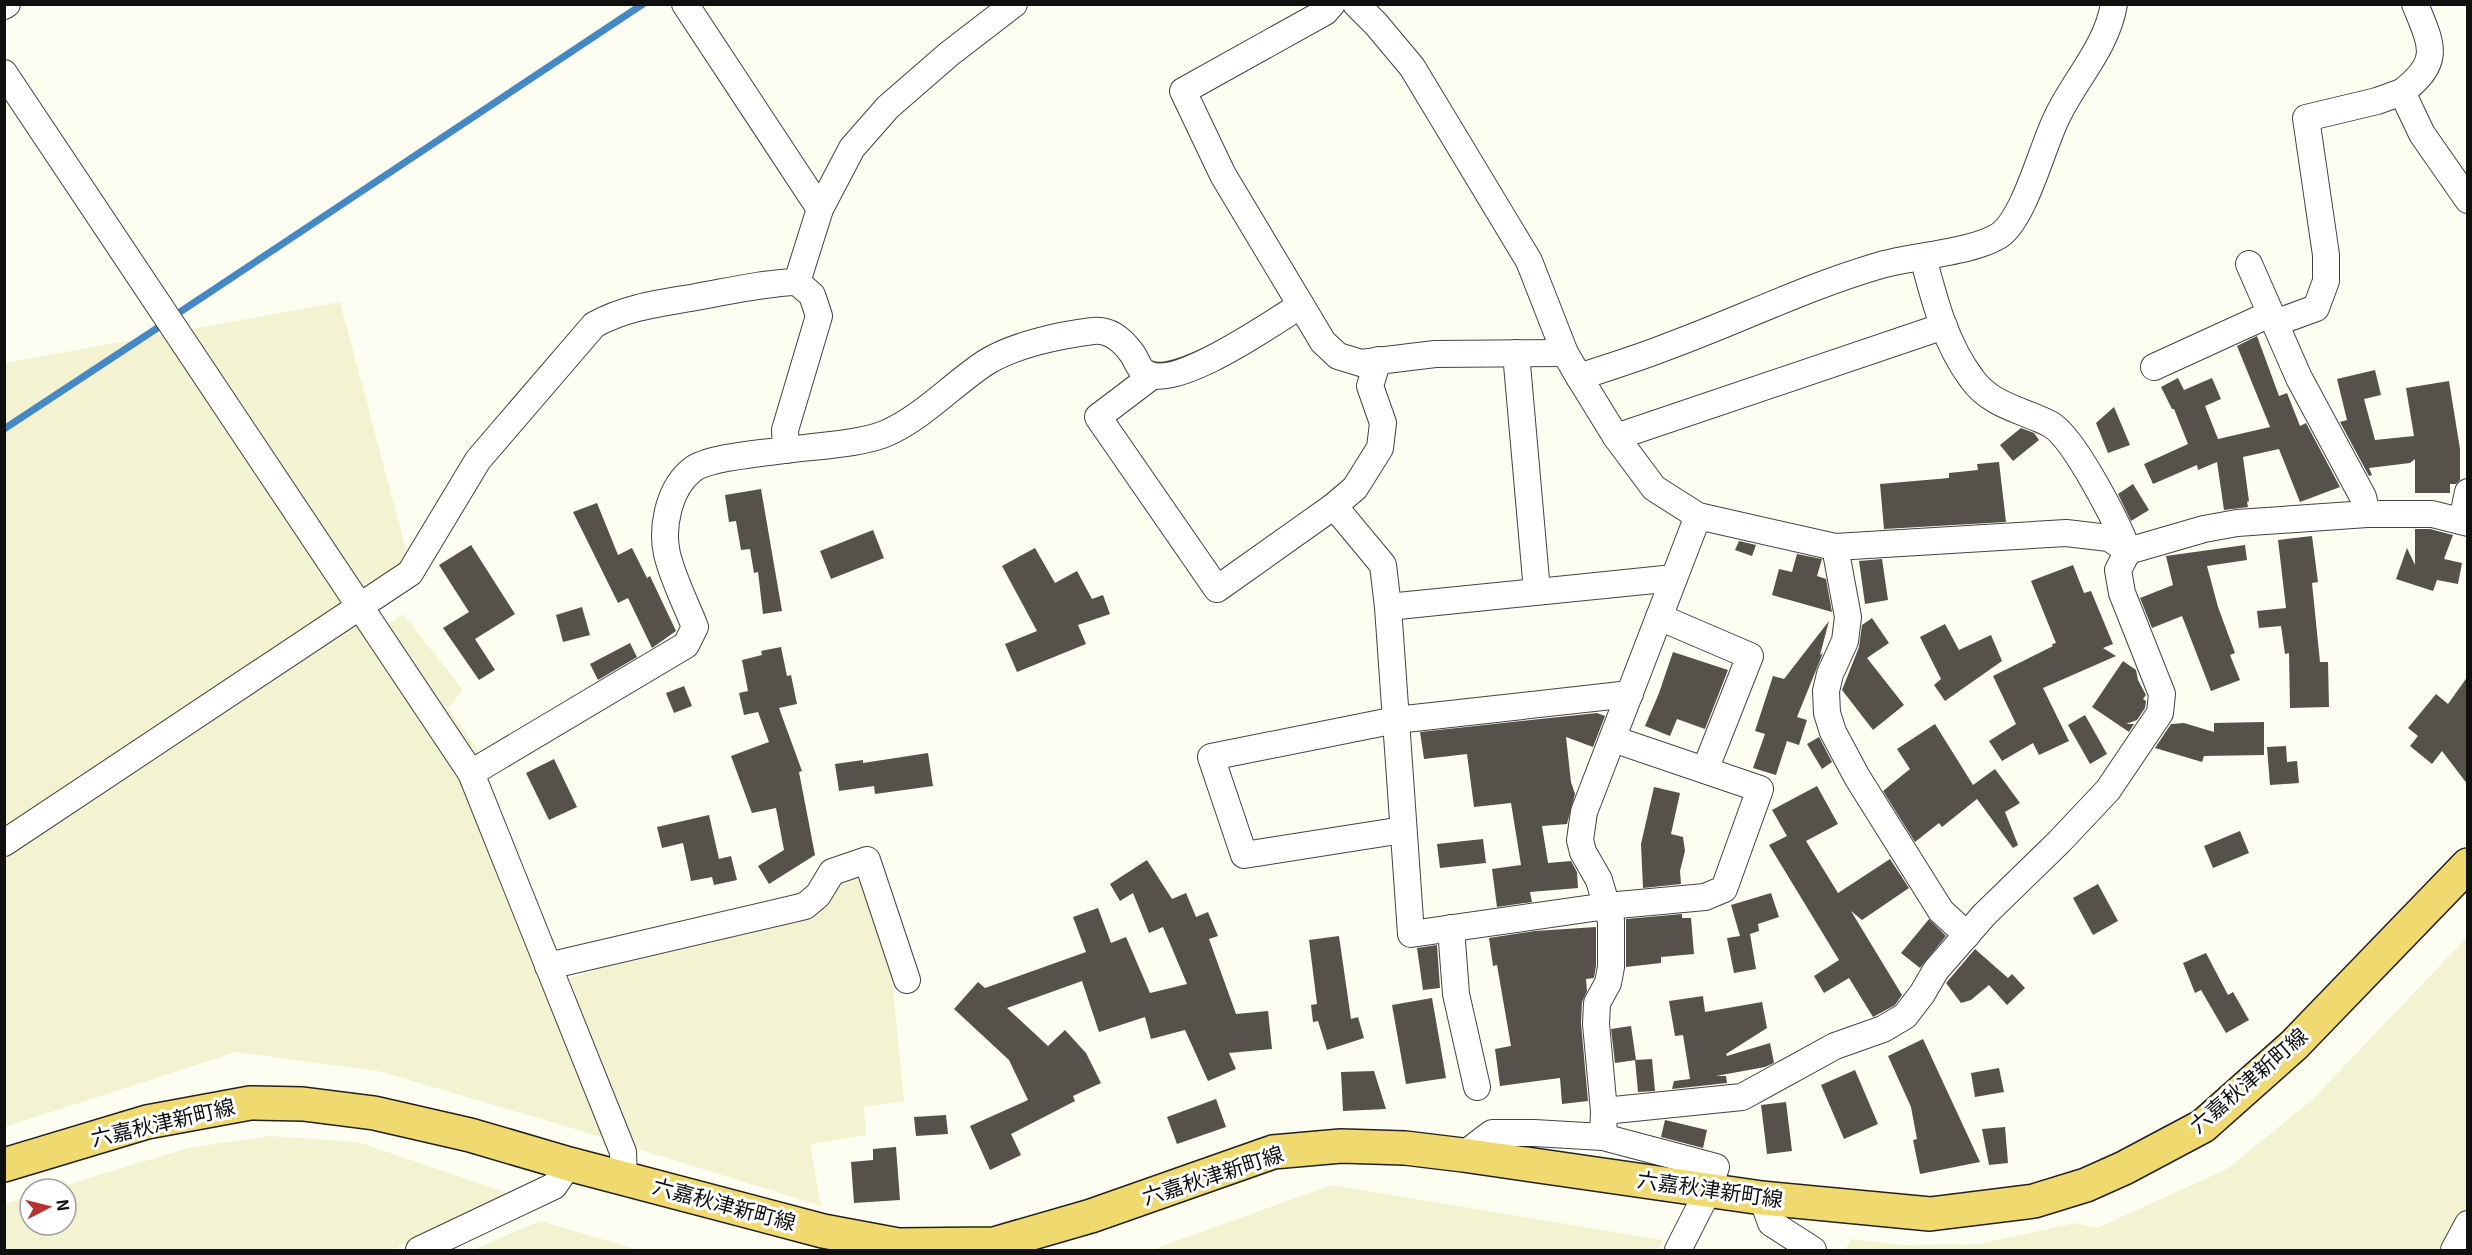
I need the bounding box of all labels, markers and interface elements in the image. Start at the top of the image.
street label: 六嘉秋津新町線 [2182,1020,2313,1139]
street label: 六嘉秋津新町線 [88,1090,238,1152]
street label: 六嘉秋津新町線 [1138,1137,1287,1211]
street label: 六嘉秋津新町線 [1635,1163,1785,1213]
street label: 六嘉秋津新町線 [650,1170,799,1237]
north arrow [18,1177,78,1237]
text: N [51,1198,77,1212]

